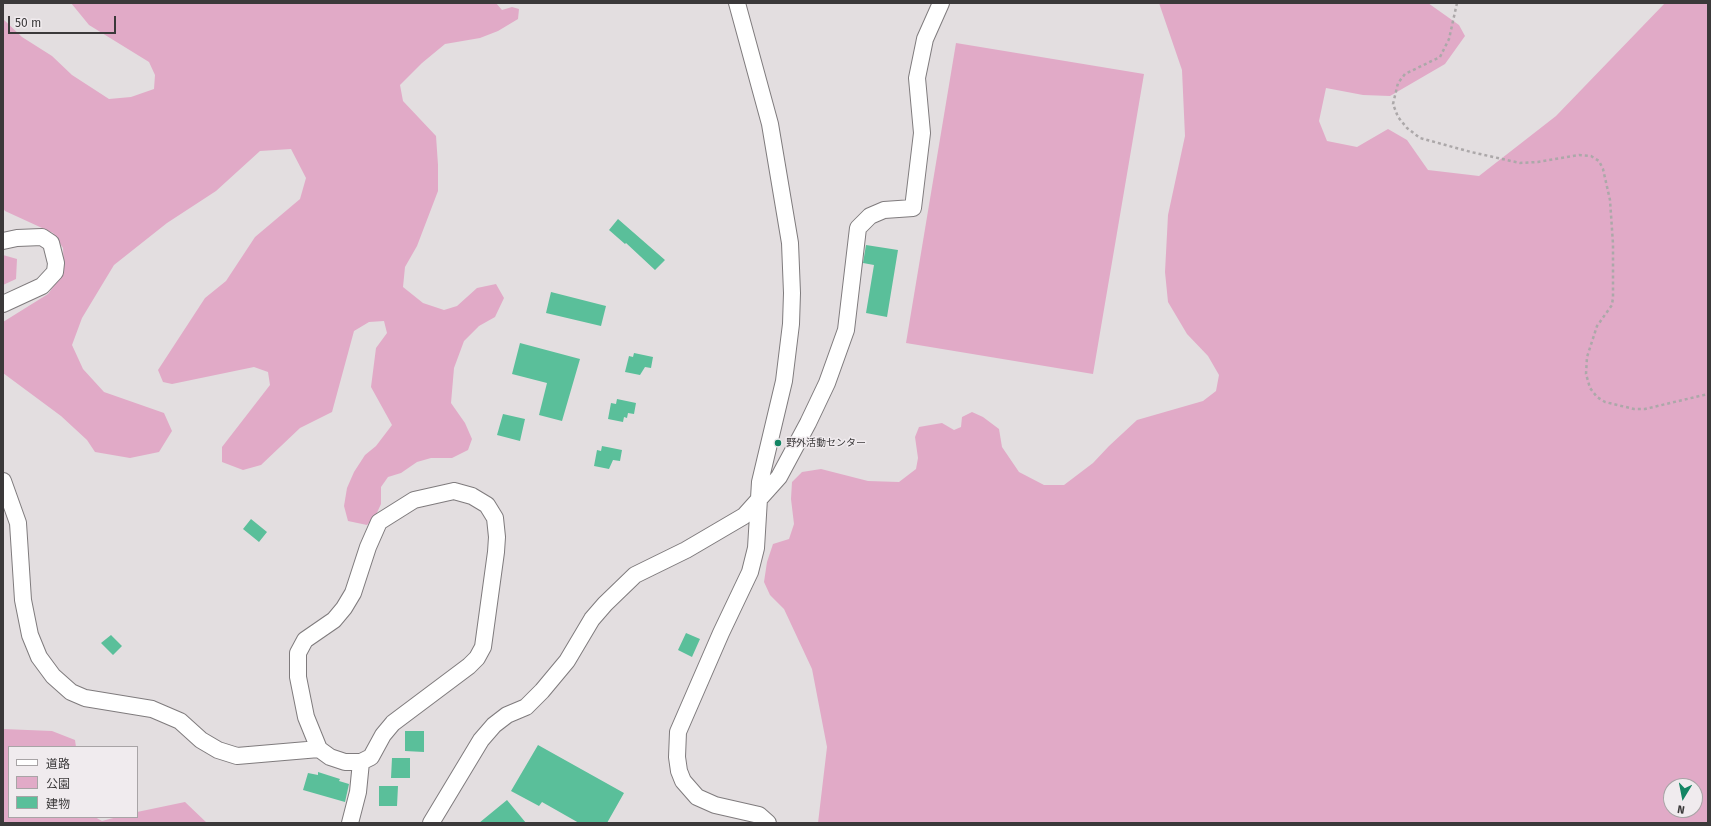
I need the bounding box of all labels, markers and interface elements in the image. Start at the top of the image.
scale bar [10,8,118,34]
text: 50 m [15,16,41,30]
place label: 野外活動センター [786,437,866,449]
marker: 野外活動センター [773,438,783,448]
legend [8,746,138,818]
text: 道路 [46,757,70,771]
text: 公園 [46,777,70,791]
north arrow [1663,778,1703,818]
text: 建物 [46,797,70,811]
text: N [1676,802,1686,816]

